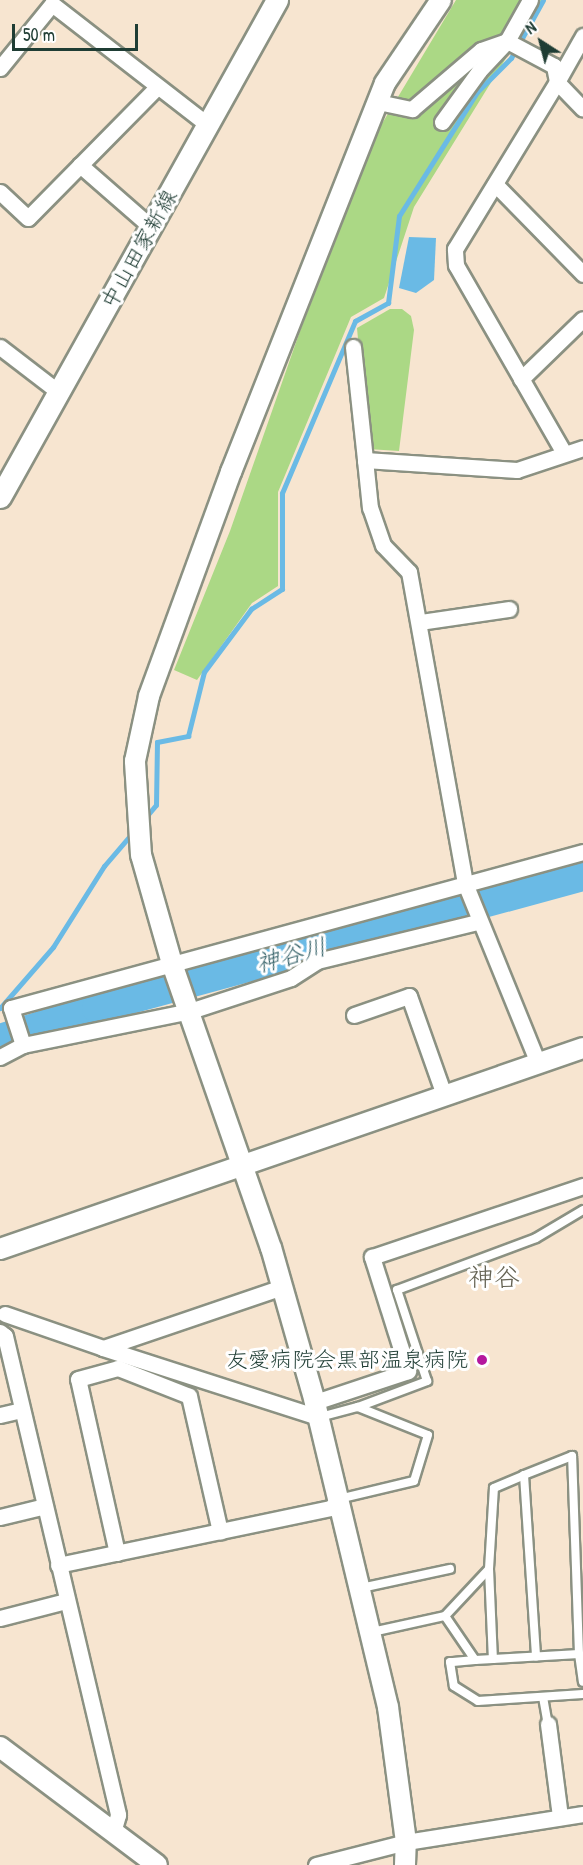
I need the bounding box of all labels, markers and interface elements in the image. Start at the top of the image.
scale bar [15,12,141,50]
north arrow [511,12,571,72]
text: N [521,16,540,39]
text: 50 m [23,22,55,47]
street label: 中山田家新線 [95,185,183,313]
water label: 神谷川 [252,932,330,978]
district label: 神谷 [468,1261,520,1293]
place label: 友愛病院会黒部温泉病院 [226,1347,468,1373]
marker: 友愛病院会黒部温泉病院 [473,1351,491,1369]

